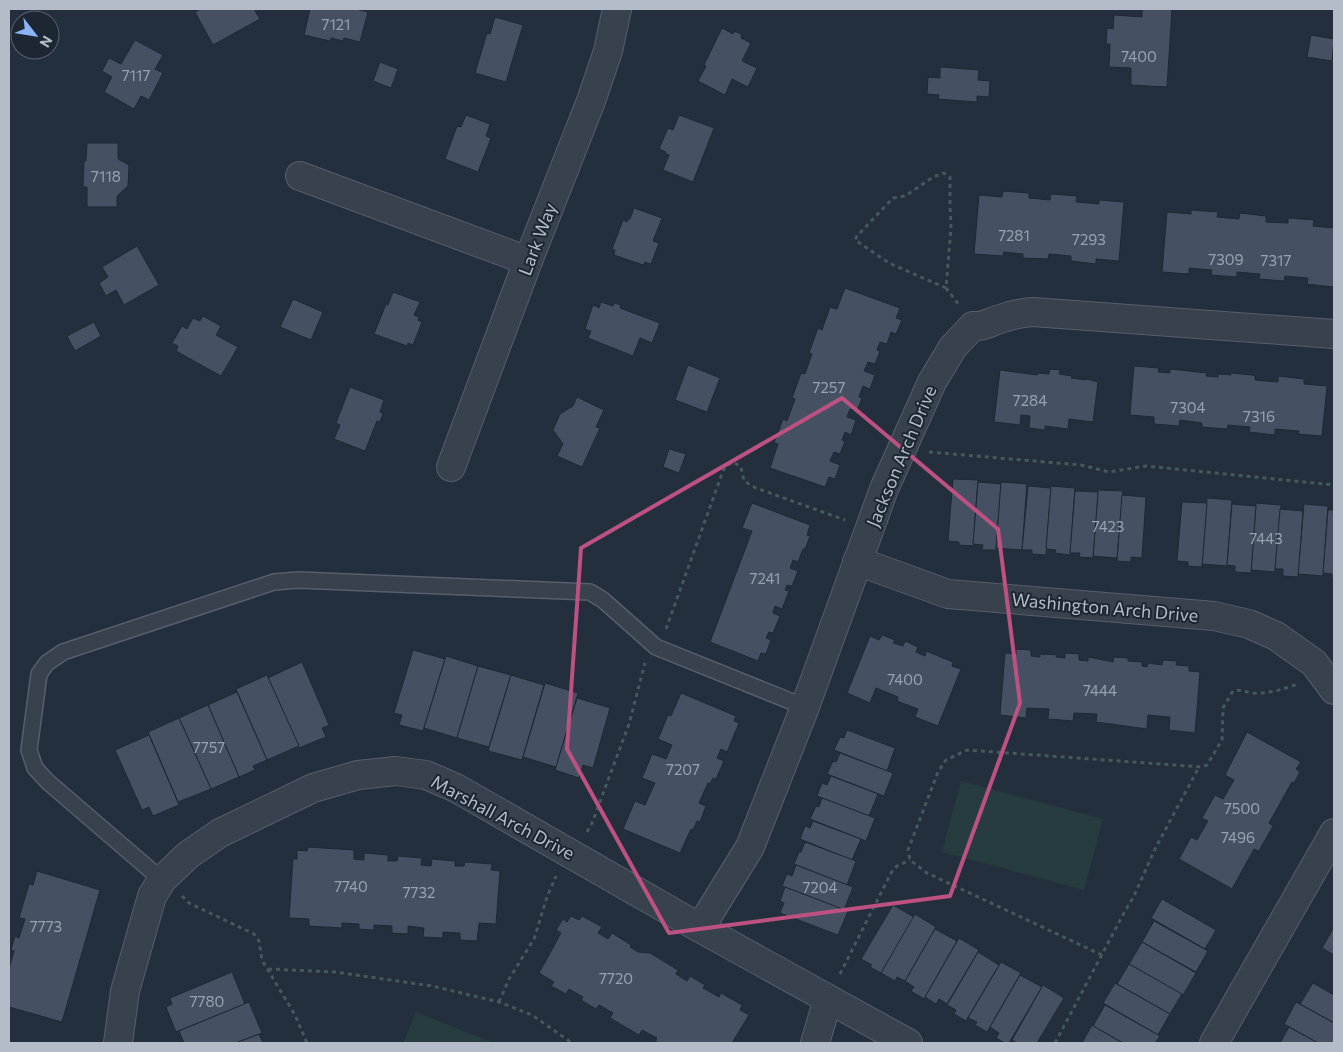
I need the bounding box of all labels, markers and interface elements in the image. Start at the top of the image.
north arrow [10,10,60,60]
house number: 7121 [321,15,351,33]
text: N [37,33,57,51]
house number: 7400 [1121,47,1157,65]
house number: 7117 [122,66,150,84]
house number: 7118 [91,167,121,185]
street label: Lark Way [513,200,561,278]
house number: 7281 [998,226,1030,244]
house number: 7293 [1072,230,1106,248]
house number: 7309 [1208,250,1244,268]
house number: 7317 [1261,251,1291,269]
house number: 7257 [813,378,845,396]
street label: Jackson Arch Drive [861,382,941,530]
house number: 7284 [1013,391,1047,409]
house number: 7304 [1170,398,1206,416]
house number: 7316 [1243,407,1275,425]
house number: 7423 [1092,517,1124,535]
house number: 7443 [1249,529,1283,547]
house number: 7241 [750,569,780,587]
street label: Washington Arch Drive [1011,588,1199,626]
house number: 7400 [887,670,923,688]
house number: 7444 [1083,681,1117,699]
house number: 7757 [193,738,225,756]
house number: 7207 [666,760,700,778]
street label: Marshall Arch Drive [428,770,578,864]
house number: 7500 [1224,799,1260,817]
house number: 7496 [1221,828,1255,846]
house number: 7740 [334,877,368,895]
house number: 7204 [803,878,837,896]
house number: 7732 [403,883,435,901]
house number: 7773 [30,917,62,935]
house number: 7720 [599,969,633,987]
house number: 7780 [190,992,224,1010]

